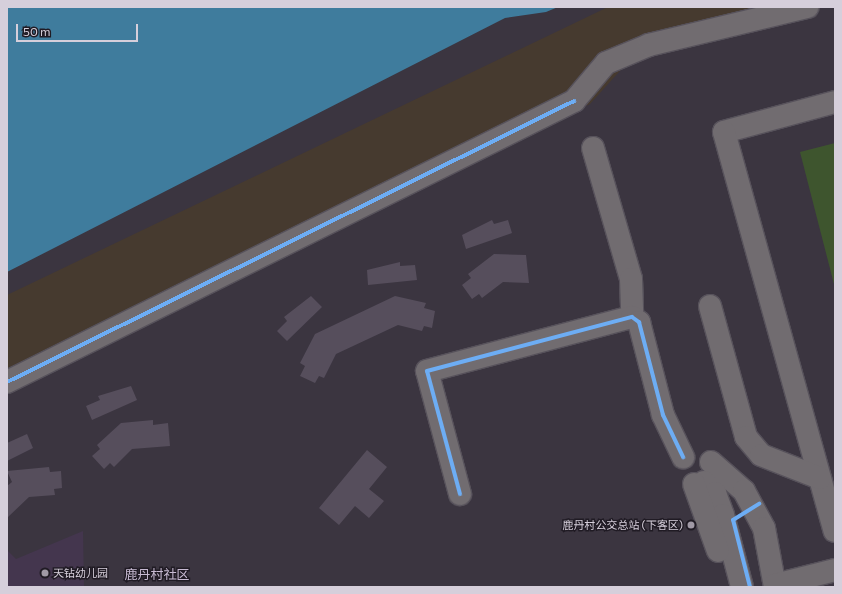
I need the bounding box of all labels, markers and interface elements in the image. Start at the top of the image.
scale bar [18,16,140,42]
text: 50 m [23,24,51,38]
place label: 鹿丹村公交总站 (下客区) [562,518,683,532]
marker: 鹿丹村公交总站 (下客区) [686,520,696,530]
place label: 天钻幼儿园 [53,566,108,580]
district label: 鹿丹村社区 [125,566,189,582]
marker: 天钻幼儿园 [40,568,50,578]

